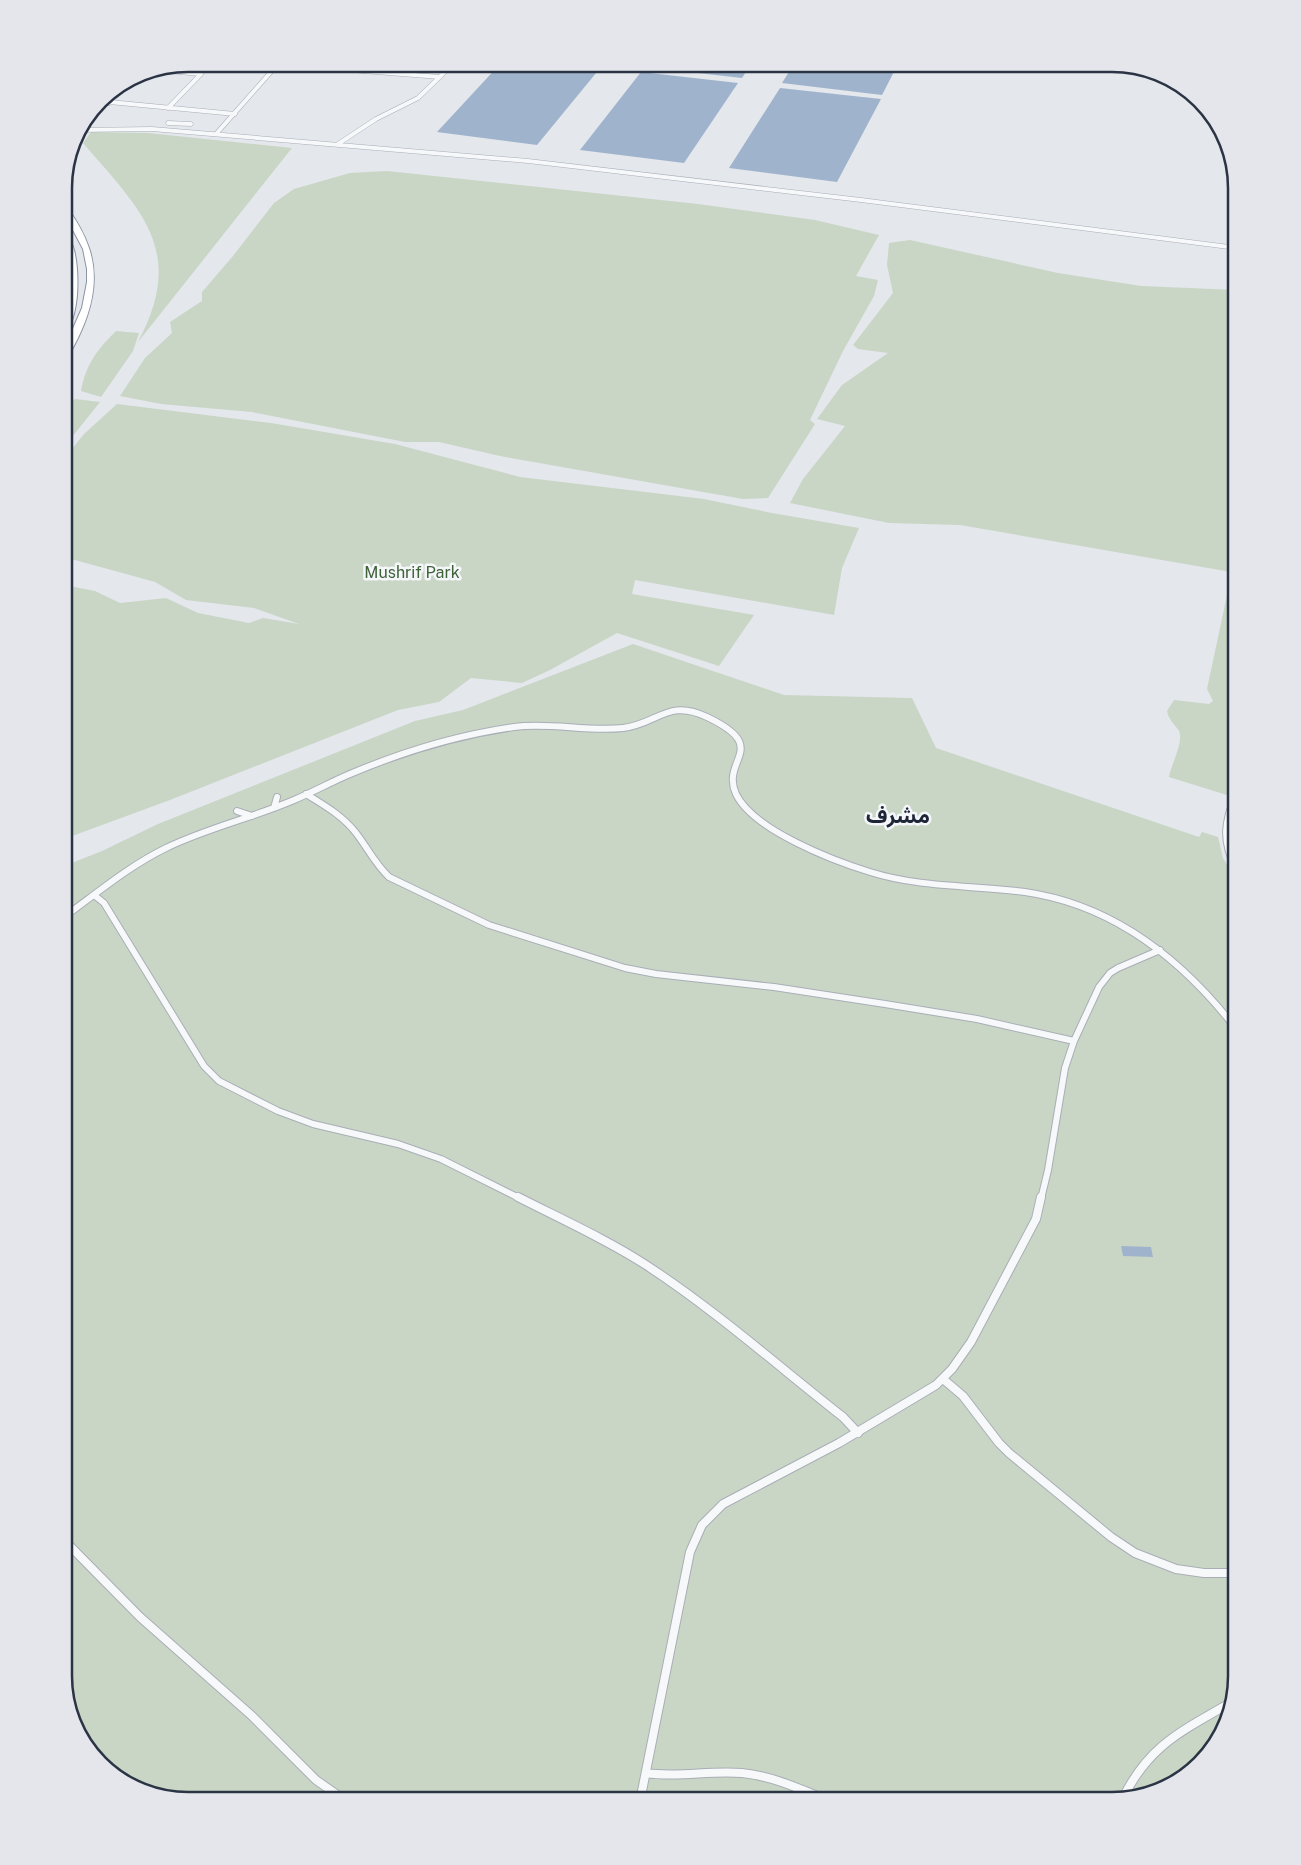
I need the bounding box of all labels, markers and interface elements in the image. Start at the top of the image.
park label: Mushrif Park [364,563,460,582]
district label: مشرف [866,803,930,828]

